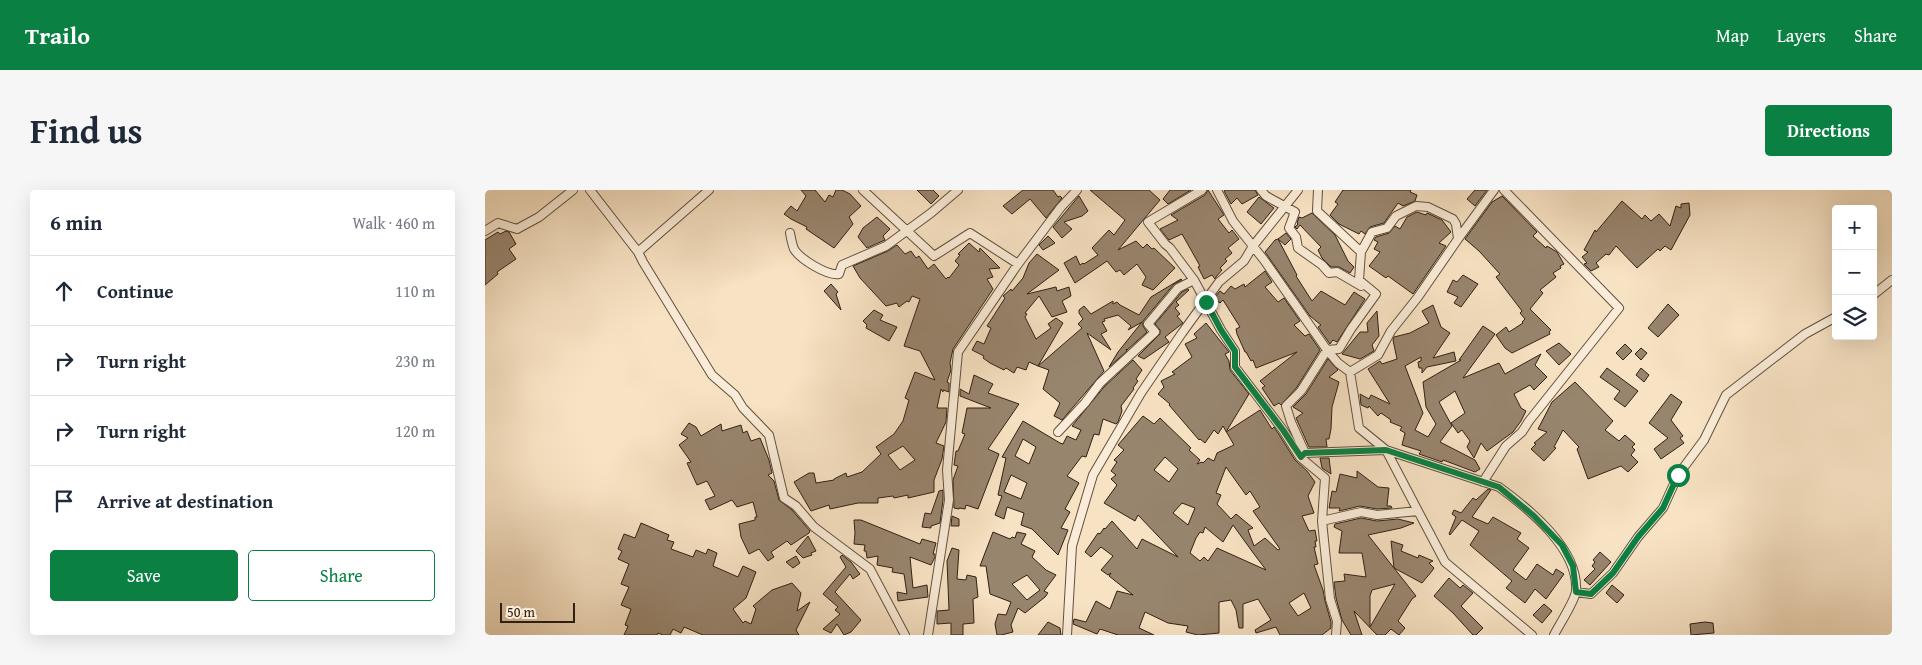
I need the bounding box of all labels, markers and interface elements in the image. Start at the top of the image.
text: Trailo [25,18,90,53]
text: Map [1716,22,1749,49]
text: Layers [1777,22,1826,49]
text: Share [1854,22,1897,49]
text: Find us [30,105,143,156]
button: Directions [1765,105,1892,156]
map controls [1832,205,1877,340]
button: + [1832,205,1877,250]
text: 6 min [50,207,102,238]
text: Walk · 460 m [352,211,435,235]
button: − [1832,250,1877,295]
icon: ahead [50,277,78,305]
text: Continue [97,277,174,305]
text: 110 m [395,279,435,303]
route end [1195,291,1218,314]
button: layers [1832,295,1877,340]
icon: right [50,347,78,375]
text: Turn right [97,347,186,375]
text: 230 m [395,349,435,373]
icon: right [50,417,78,445]
text: Turn right [97,417,186,445]
text: 120 m [395,419,435,443]
route start [1667,464,1690,487]
icon: arrive [50,487,78,515]
text: Arrive at destination [97,487,273,515]
button: Save [50,550,238,601]
button: Share [248,550,435,601]
scale bar [500,600,575,623]
text: 50 m [507,602,535,622]

